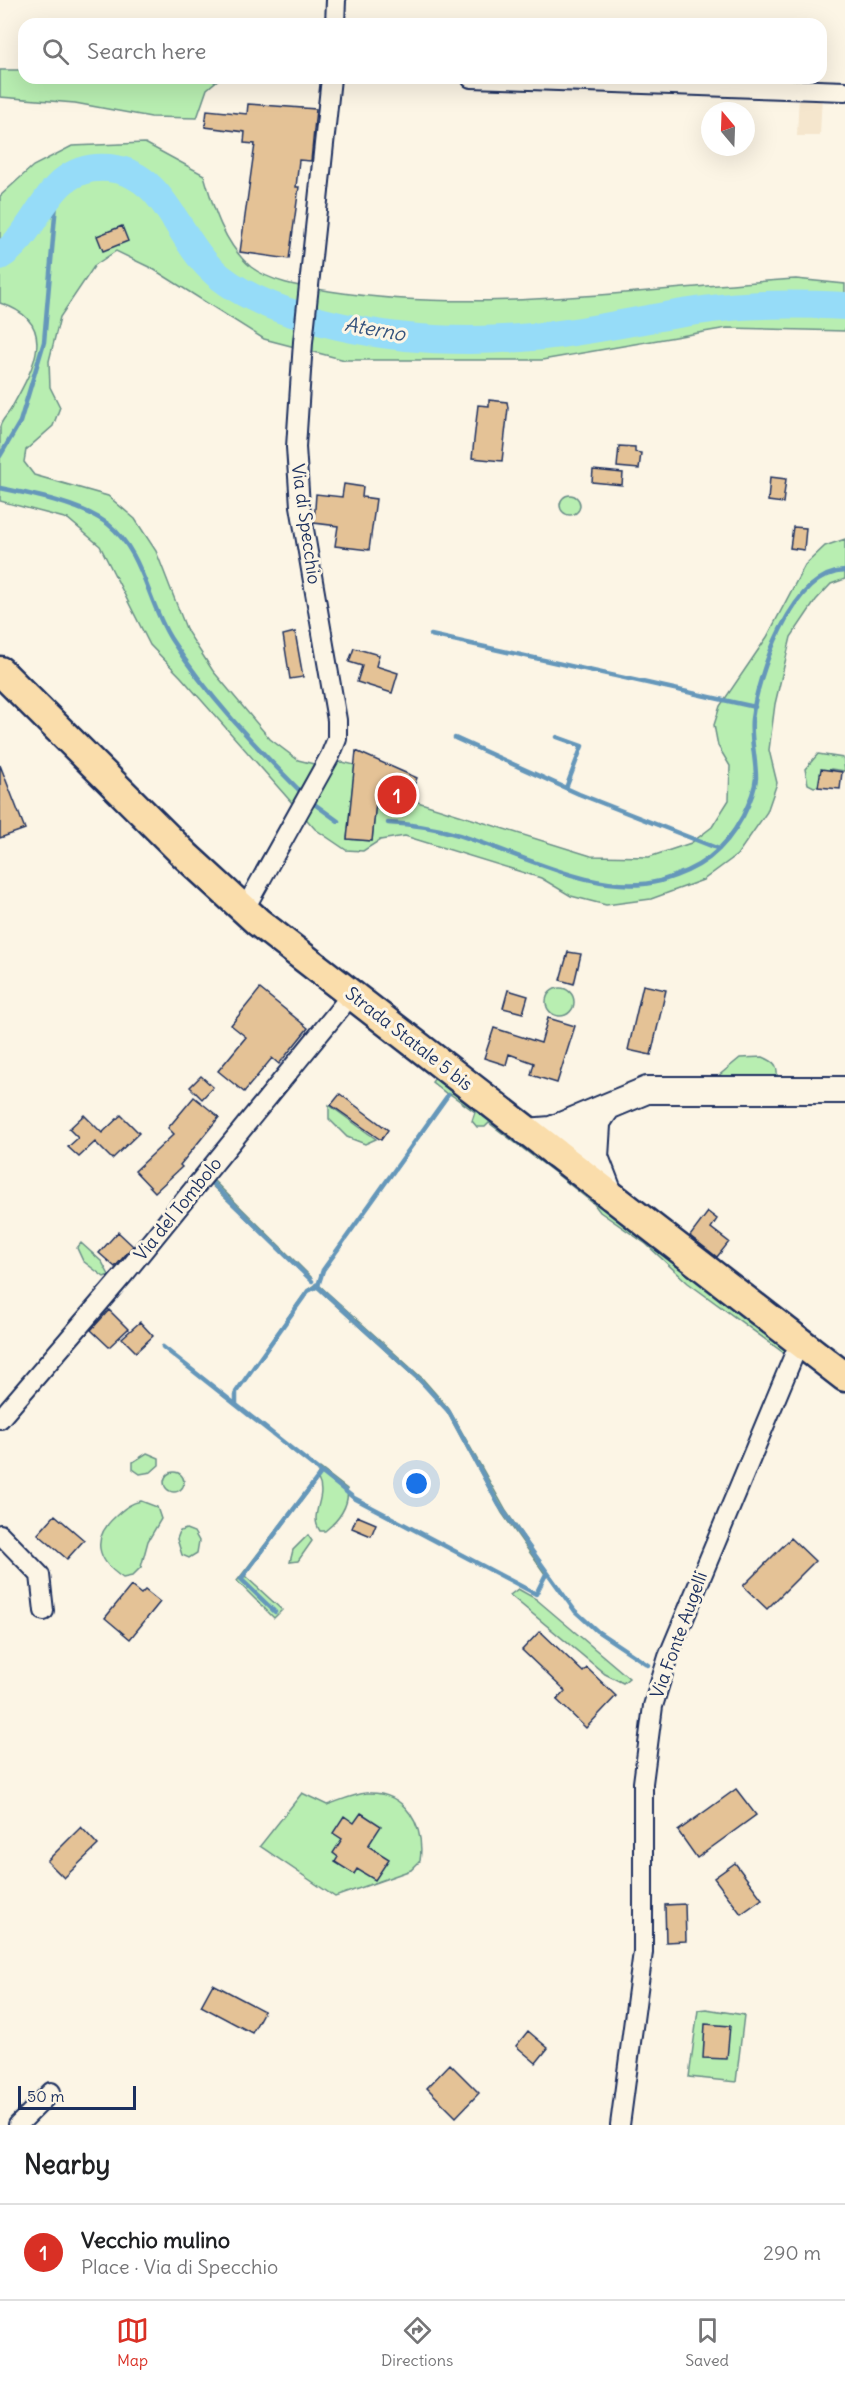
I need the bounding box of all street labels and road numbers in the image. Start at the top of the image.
street label: Via di Specchio [287,462,326,586]
street label: Strada Statale 5 bis [341,982,478,1096]
street label: Via del Tombolo [129,1152,226,1265]
street label: Via Fonte Augelli [645,1568,712,1701]

